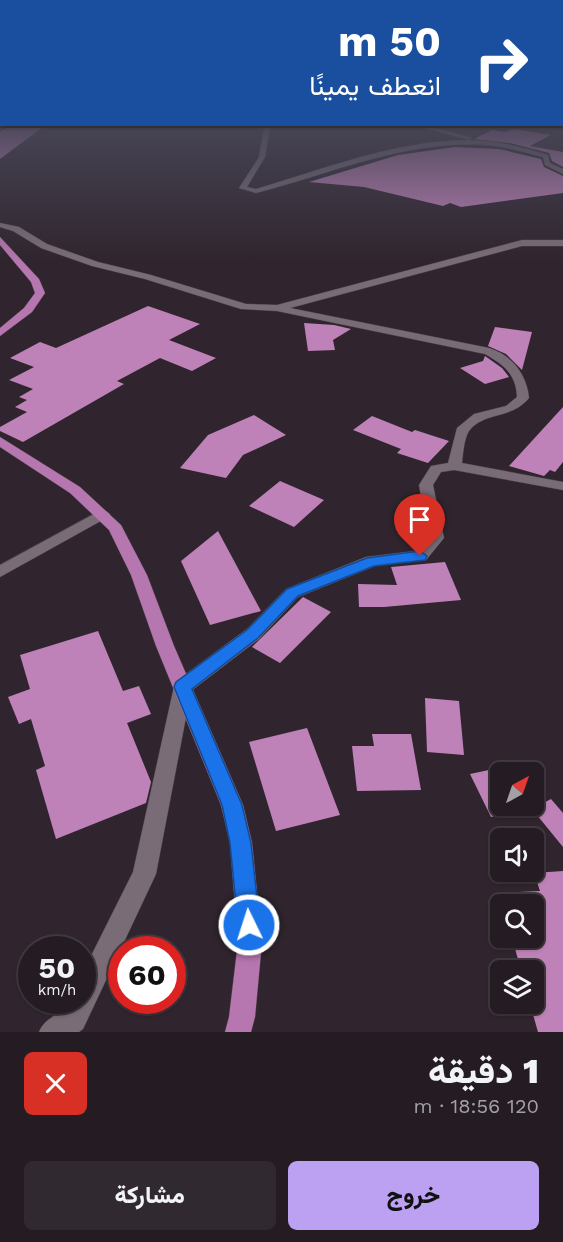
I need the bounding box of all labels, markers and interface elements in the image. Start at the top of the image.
text: 50 m [338,17,441,66]
icon: right [462,24,540,102]
text: انعطف يمينًا [309,70,441,102]
pin [394,494,445,556]
icon: arrive [403,503,436,536]
north arrow [490,762,544,816]
map controls [490,762,544,1014]
button: sound [490,828,544,882]
position arrow [217,893,281,957]
button: search [490,894,544,948]
speed limit sign: 60 [108,936,186,1014]
text: 50 [39,950,75,985]
button: layers [490,960,544,1014]
text: km/h [38,981,76,999]
text: 1 دقيقة [428,1050,539,1092]
button: close [24,1052,87,1115]
text: 120 m · 18:56 [414,1094,539,1118]
button: مشاركة [24,1161,276,1230]
button: خروج [288,1161,539,1230]

